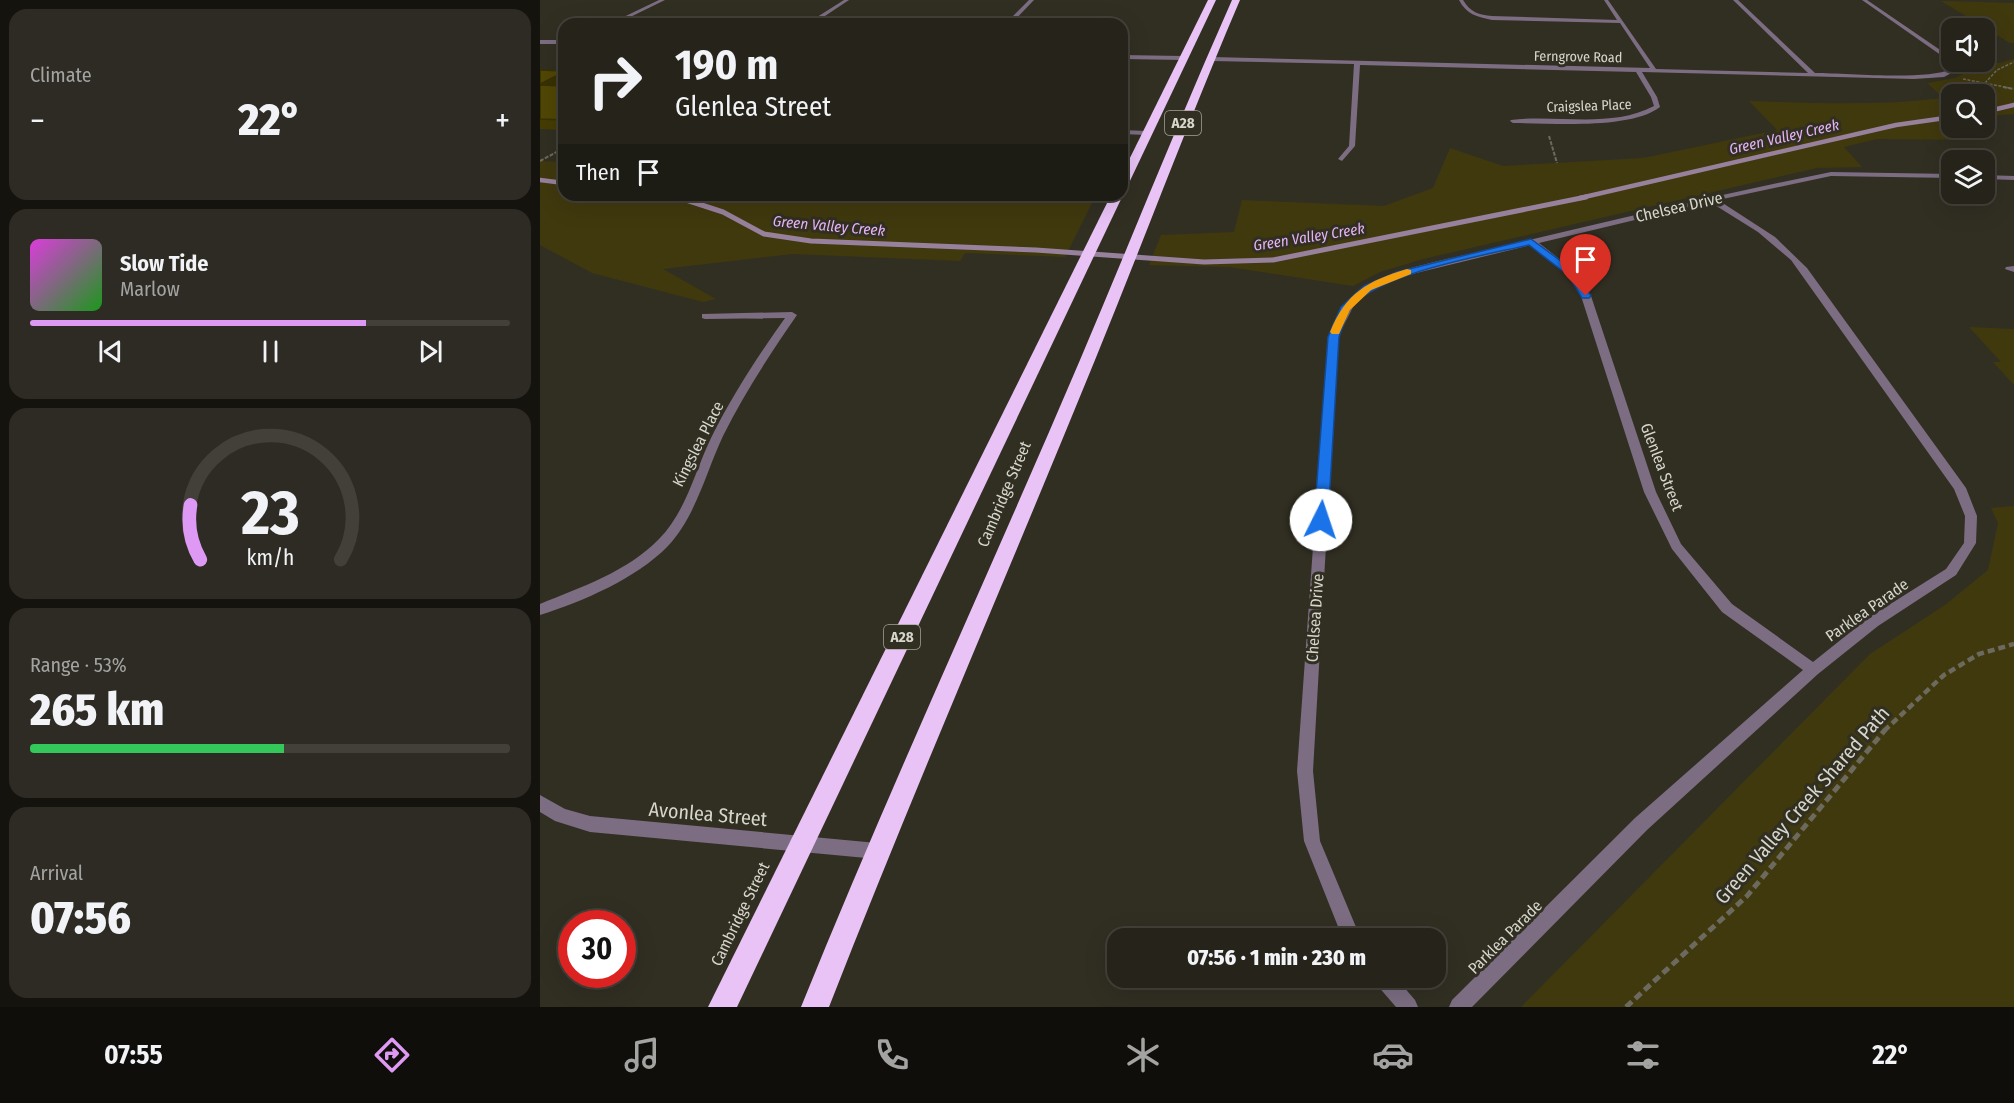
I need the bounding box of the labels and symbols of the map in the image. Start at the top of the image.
street label: Ferngrove Road [1534,48,1622,66]
street label: Craigslea Place [1546,96,1632,116]
road number: A28 [1165,111,1201,135]
water label: Green Valley Creek [1727,115,1841,158]
street label: Chelsea Drive [1634,188,1724,226]
water label: Green Valley Creek [772,212,886,240]
water label: Green Valley Creek [1252,219,1366,255]
pin [1560,234,1611,296]
street label: Kingslea Place [668,398,728,490]
street label: Glenlea Street [1637,420,1688,514]
street label: Cambridge Street [973,438,1035,550]
position arrow [1289,488,1353,552]
street label: Chelsea Drive [1302,573,1328,663]
street label: Parklea Parade [1822,574,1912,646]
road number: A28 [884,625,920,649]
street label: Green Valley Creek Shared Path [1710,701,1894,909]
street label: Avonlea Street [648,797,769,831]
street label: Cambridge Street [707,858,774,969]
street label: Parklea Parade [1464,896,1546,978]
speed limit sign: 30 [558,910,636,988]

